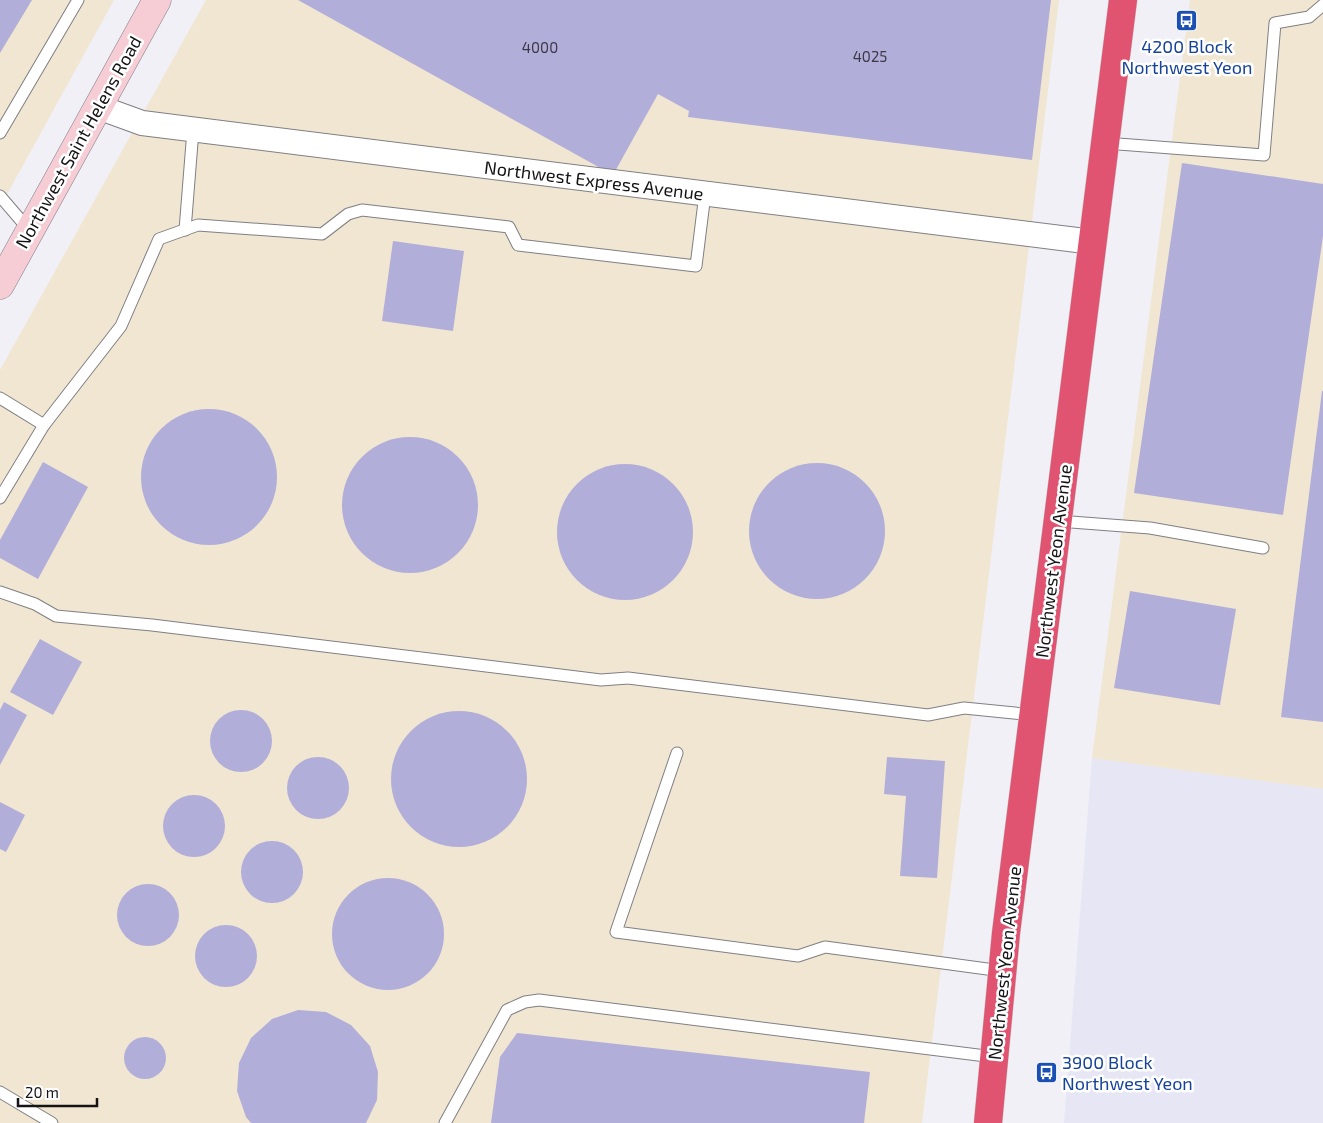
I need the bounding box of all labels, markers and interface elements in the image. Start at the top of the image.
bus stop icon: 4200 Block Northwest Yeon [1175,9,1199,33]
street label: Northwest Saint Helens Road [10,32,146,252]
place label: 4200 Block Northwest Yeon [1122,35,1252,78]
house number: 4000 [522,38,558,56]
house number: 4025 [853,47,887,65]
street label: Northwest Express Avenue [483,156,705,204]
street label: Northwest Yeon Avenue [1030,463,1076,659]
street label: Northwest Yeon Avenue [983,865,1025,1061]
place label: 3900 Block Northwest Yeon [1062,1051,1193,1094]
bus stop icon: 3900 Block Northwest Yeon [1034,1060,1058,1084]
scale bar [18,1076,96,1108]
text: 20 m [25,1083,59,1101]

